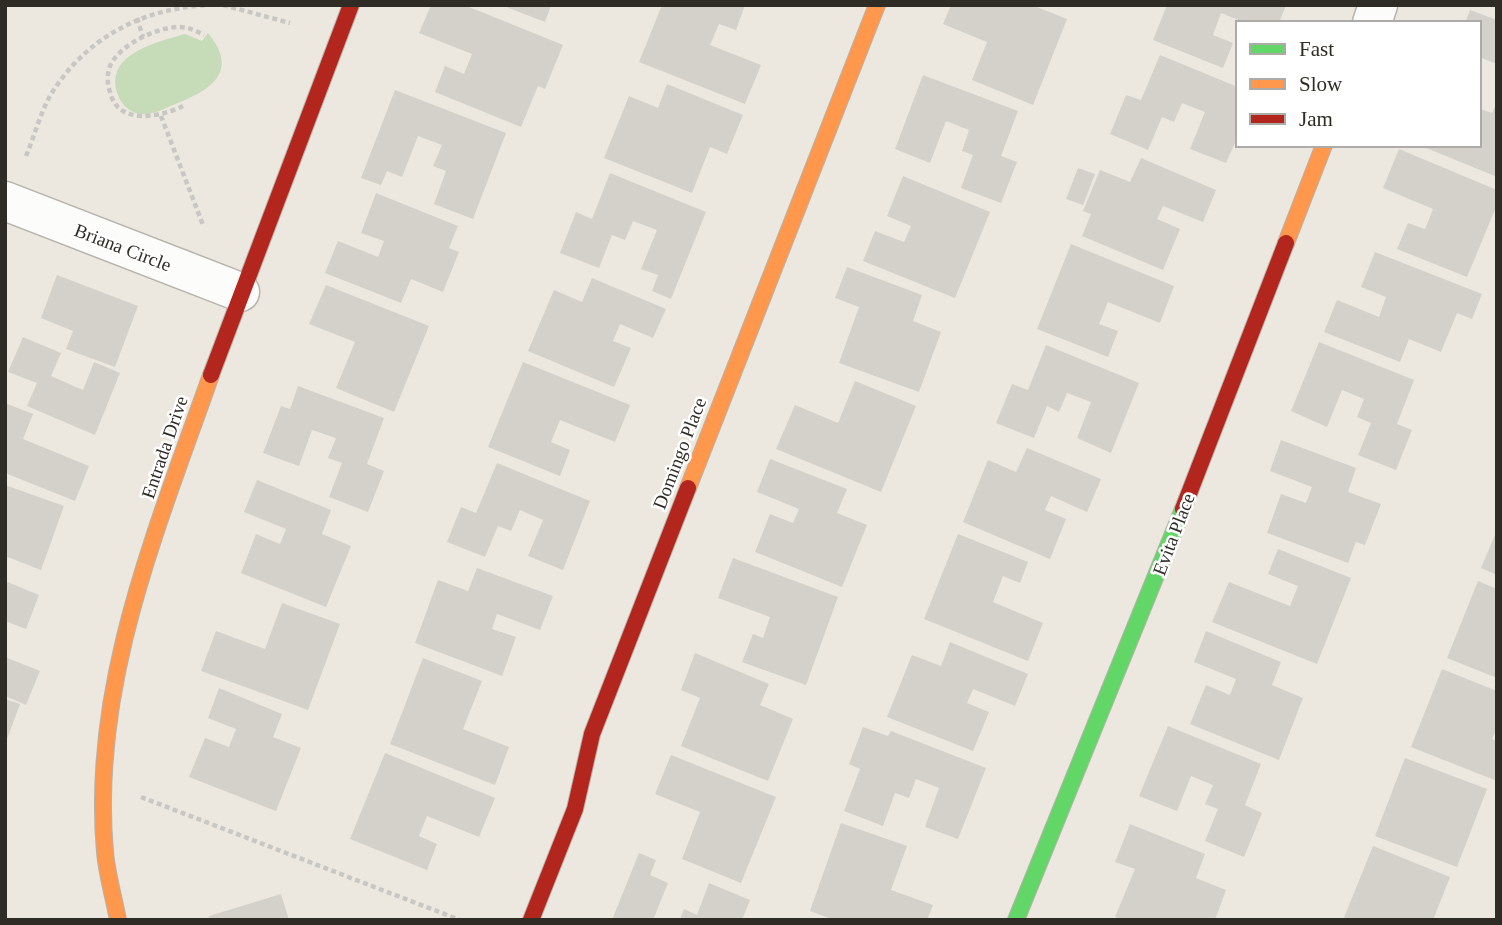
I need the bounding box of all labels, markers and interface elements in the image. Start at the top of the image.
legend [1236,21,1481,147]
text: Fast [1299,37,1334,61]
text: Slow [1299,72,1343,96]
text: Jam [1299,107,1333,131]
street label: Briana Circle [72,219,174,276]
street label: Entrada Drive [137,393,192,501]
street label: Domingo Place [649,394,710,512]
street label: Evita Place [1148,490,1199,578]

